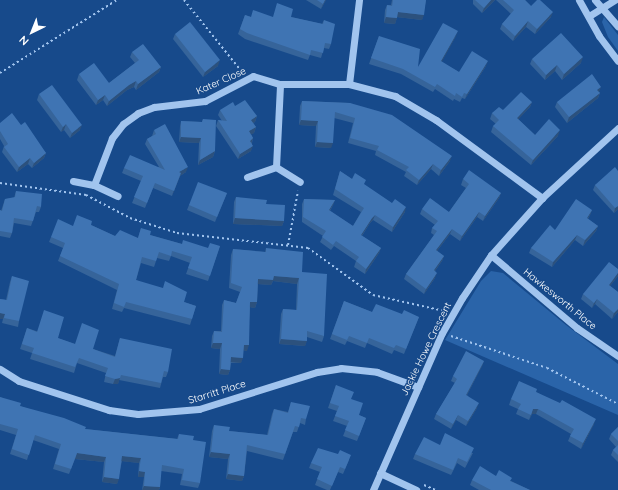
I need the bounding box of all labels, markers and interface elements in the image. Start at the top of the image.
north arrow [12,12,52,52]
text: N [16,33,32,49]
street label: Kater Close [194,65,248,97]
street label: Hawkesworth Place [521,266,599,332]
street label: Jackie Howe Crescent [398,300,454,398]
street label: Starritt Place [187,378,247,406]

